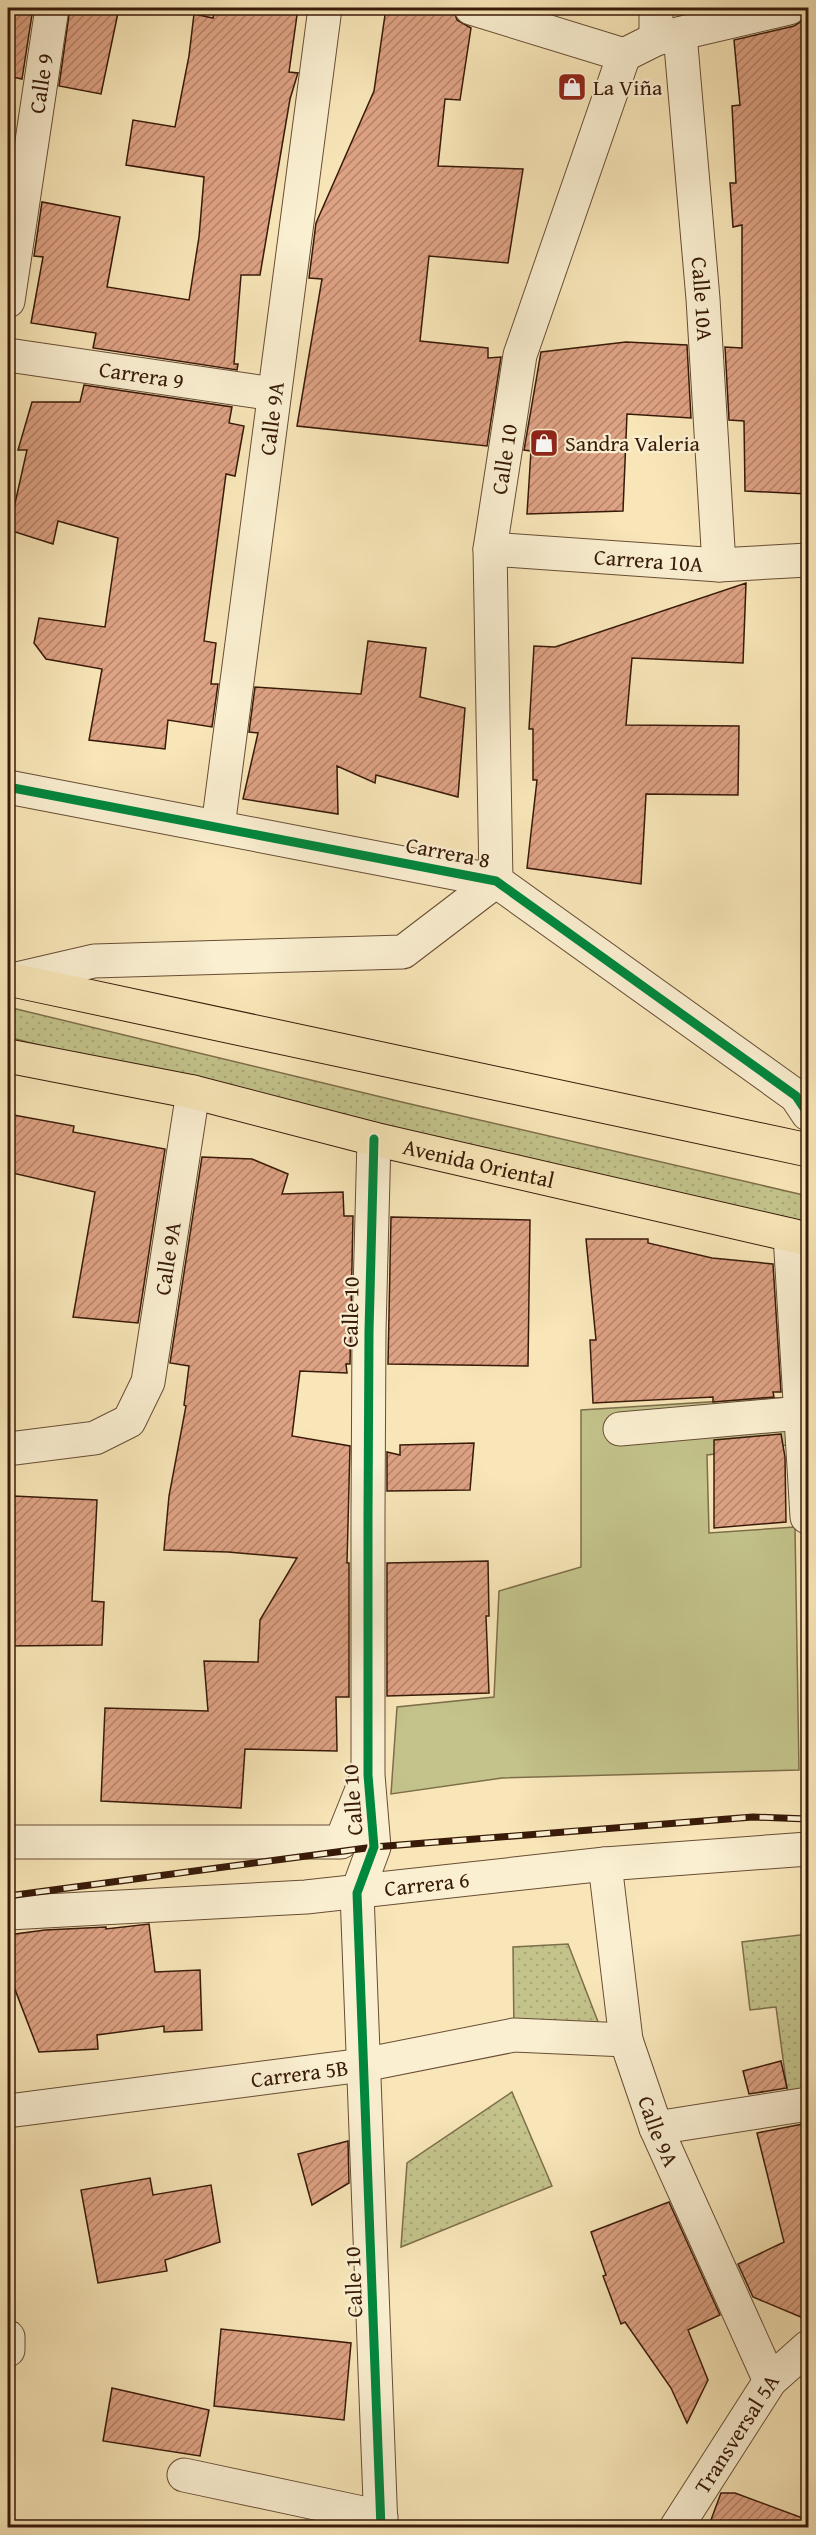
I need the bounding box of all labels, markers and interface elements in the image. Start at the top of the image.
street label: Calle 9 [20,51,61,116]
shop icon: La Viña [556,71,588,103]
place label: La Viña [593,71,663,103]
street label: Calle 10A [683,256,722,343]
street label: Carrera 9 [97,353,186,397]
street label: Calle 9A [251,379,292,457]
street label: Calle 10 [483,422,525,497]
shop icon: Sandra Valeria [528,427,560,459]
place label: Sandra Valeria [565,427,701,459]
street label: Carrera 10A [593,540,705,580]
street label: Carrera 8 [403,828,493,876]
street label: Avenida Oriental [400,1130,558,1196]
street label: Calle 9A [146,1219,189,1298]
street label: Calle 10 [333,1276,367,1348]
street label: Calle 10 [334,1763,370,1837]
street label: Carrera 6 [383,1863,471,1904]
street label: Carrera 5B [249,2051,350,2095]
street label: Calle 9A [630,2091,688,2172]
street label: Calle 10 [336,2246,370,2318]
street label: Transversal 5A [686,2367,787,2500]

